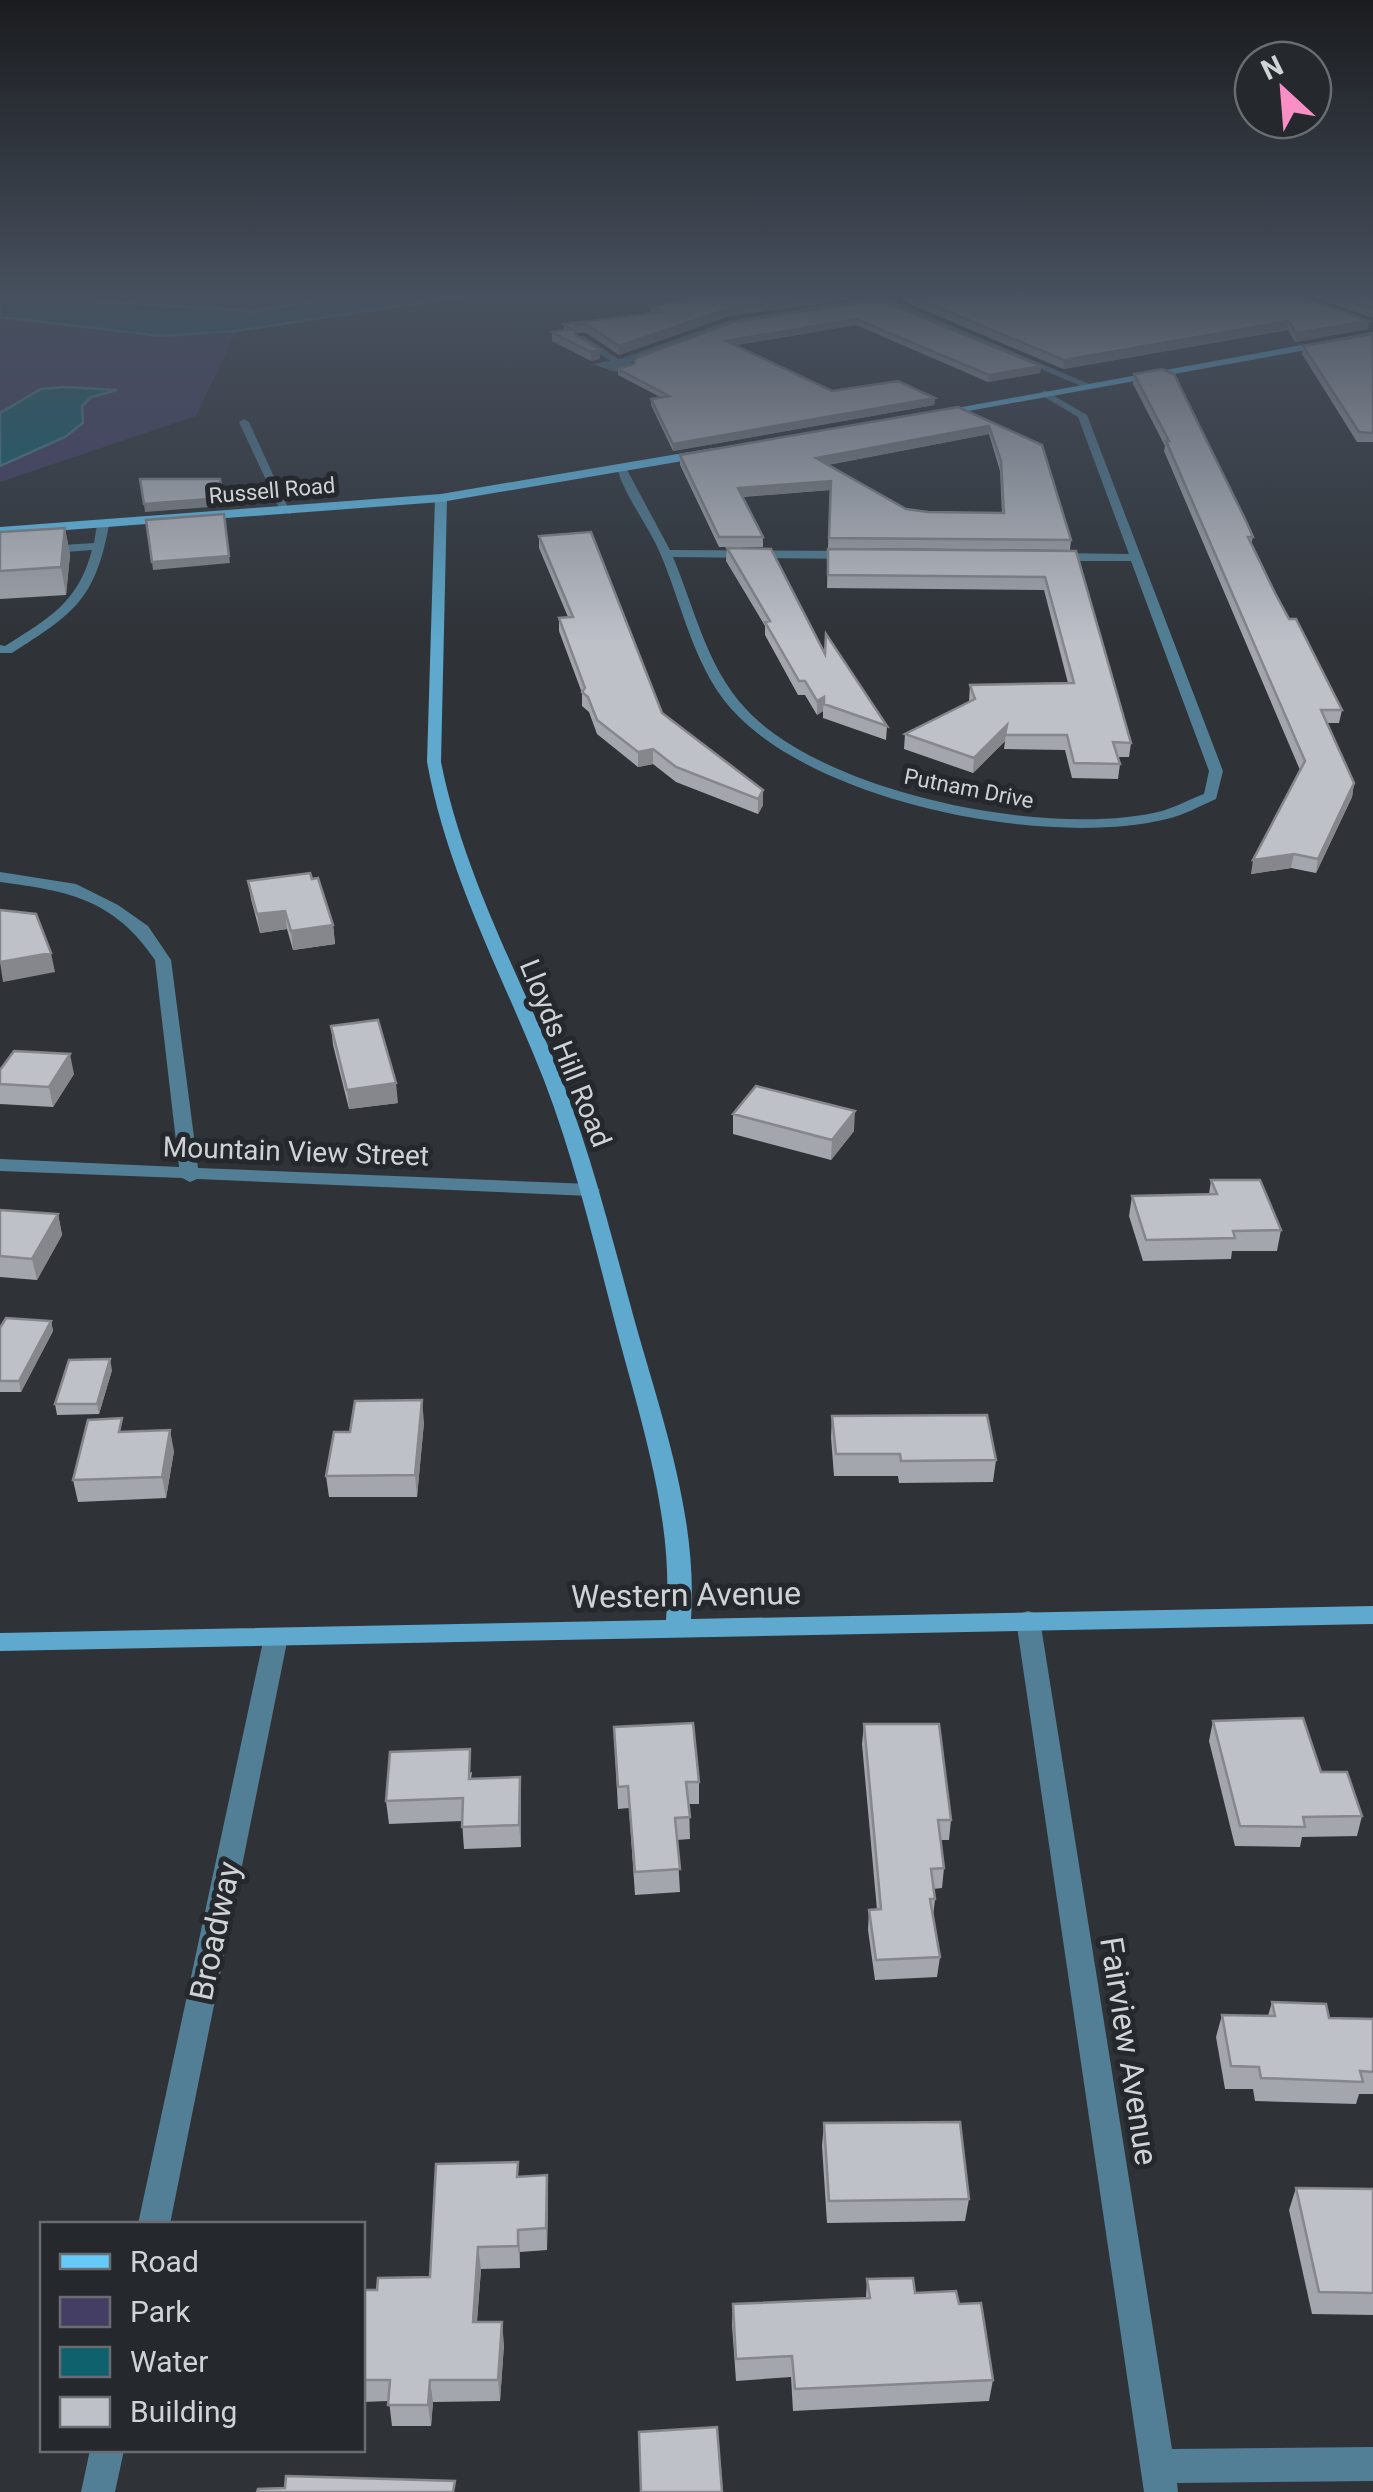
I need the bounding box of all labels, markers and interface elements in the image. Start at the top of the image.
north arrow [1233,40,1333,140]
text: N [1256,49,1288,87]
street label: Russell Road [208,473,336,508]
street label: Putnam Drive [902,764,1036,813]
street label: Lloyds Hill Road [513,955,618,1152]
street label: Mountain View Street [162,1130,430,1173]
street label: Western Avenue [571,1574,801,1616]
street label: Broadway [182,1858,248,2004]
street label: Fairview Avenue [1092,1934,1166,2168]
legend [40,2222,365,2452]
text: Road [130,2244,199,2279]
text: Park [130,2294,191,2329]
text: Water [130,2344,208,2379]
text: Building [130,2394,237,2429]

